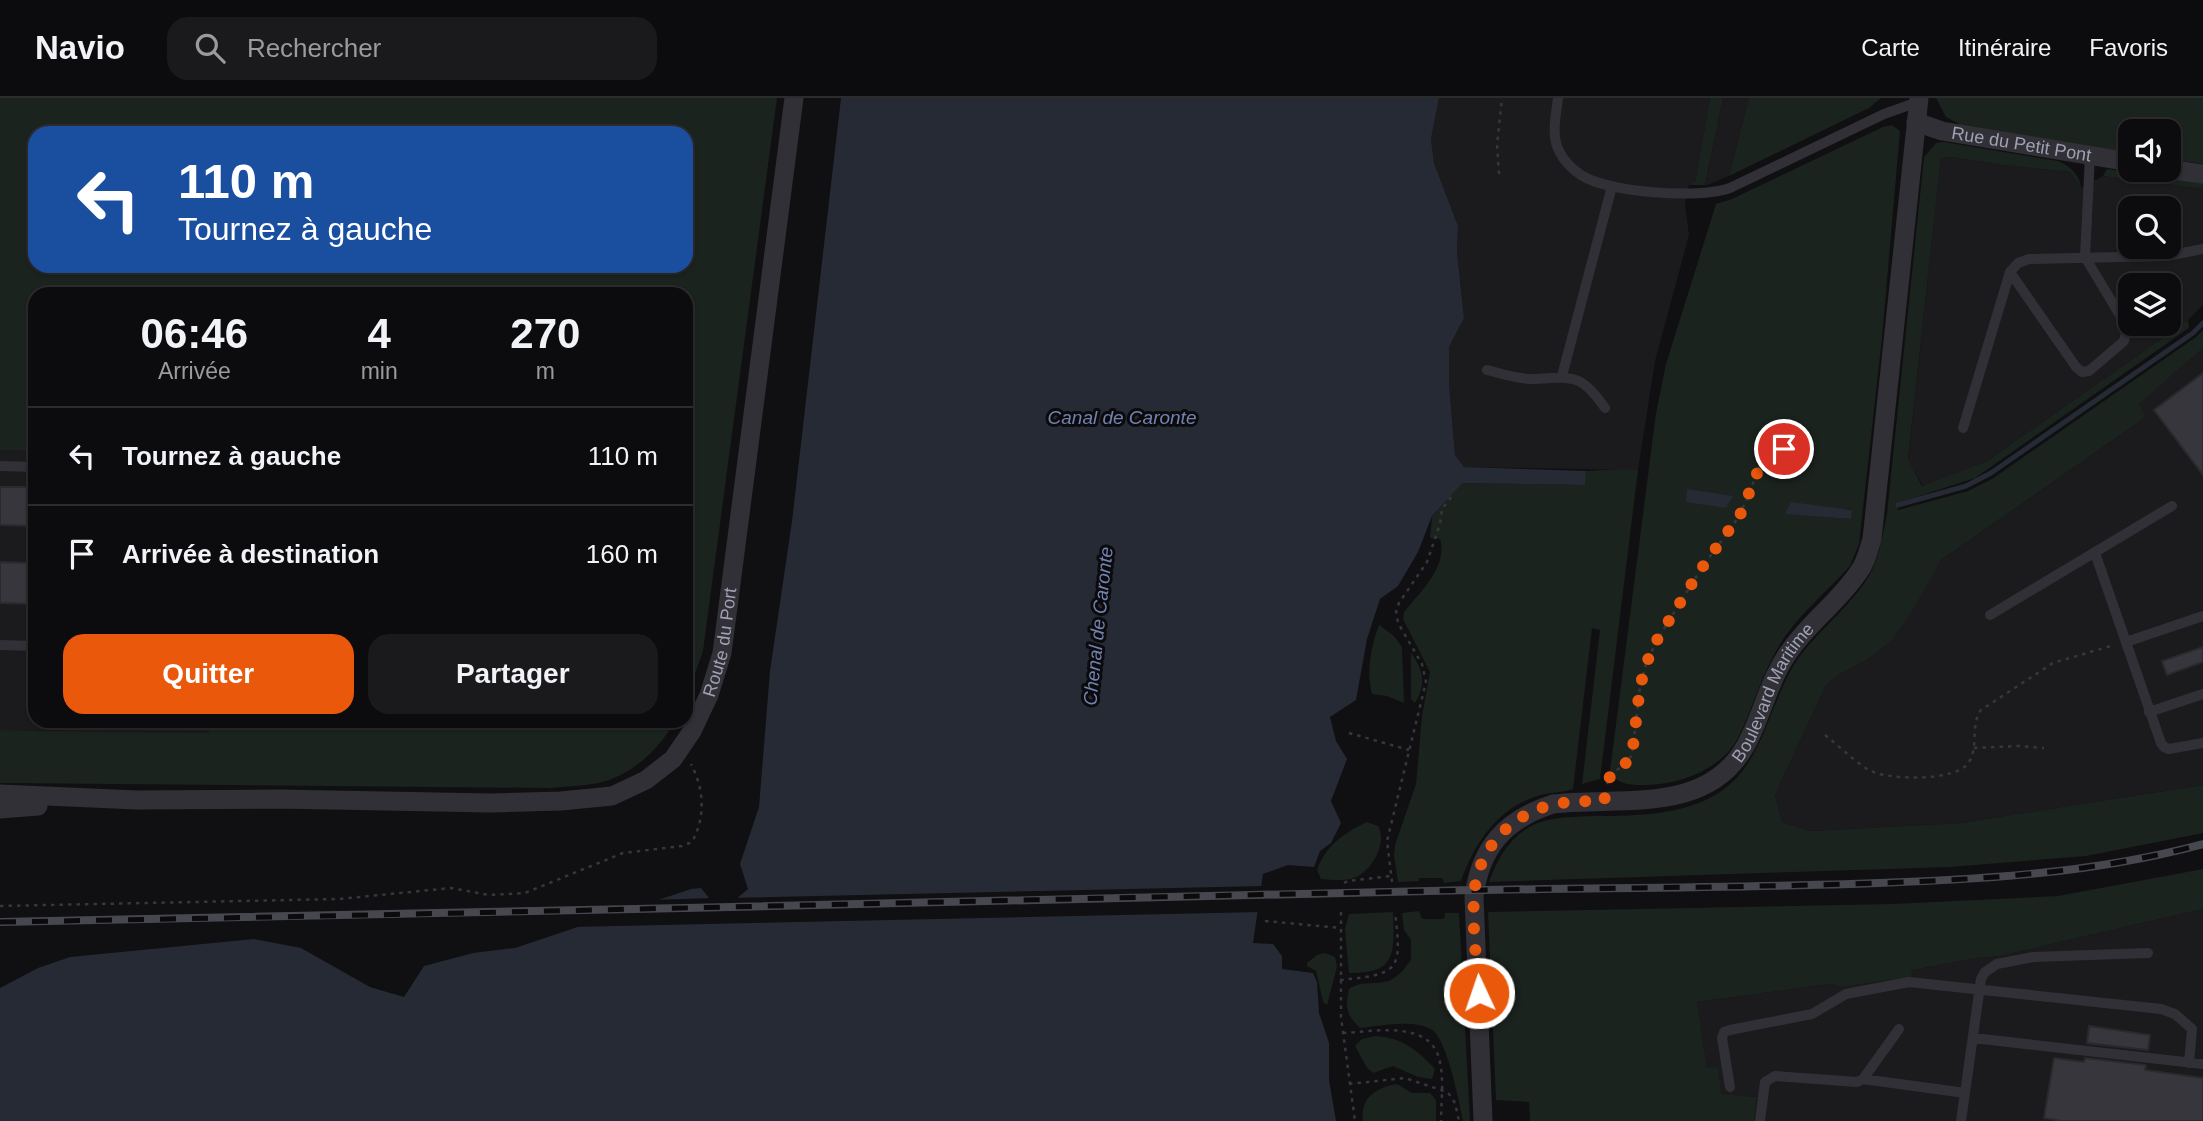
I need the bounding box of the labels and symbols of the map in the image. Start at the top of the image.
street label: Rue du Petit Pont [1950,123,2093,165]
water label: Canal de Caronte [1048,407,1196,428]
pin [1754,419,1814,479]
water label: Chenal de Caronte [1079,546,1117,706]
street label: Route du Port [699,587,740,699]
street label: Boulevard Maritime [1728,619,1818,766]
position arrow [1442,956,1516,1030]

